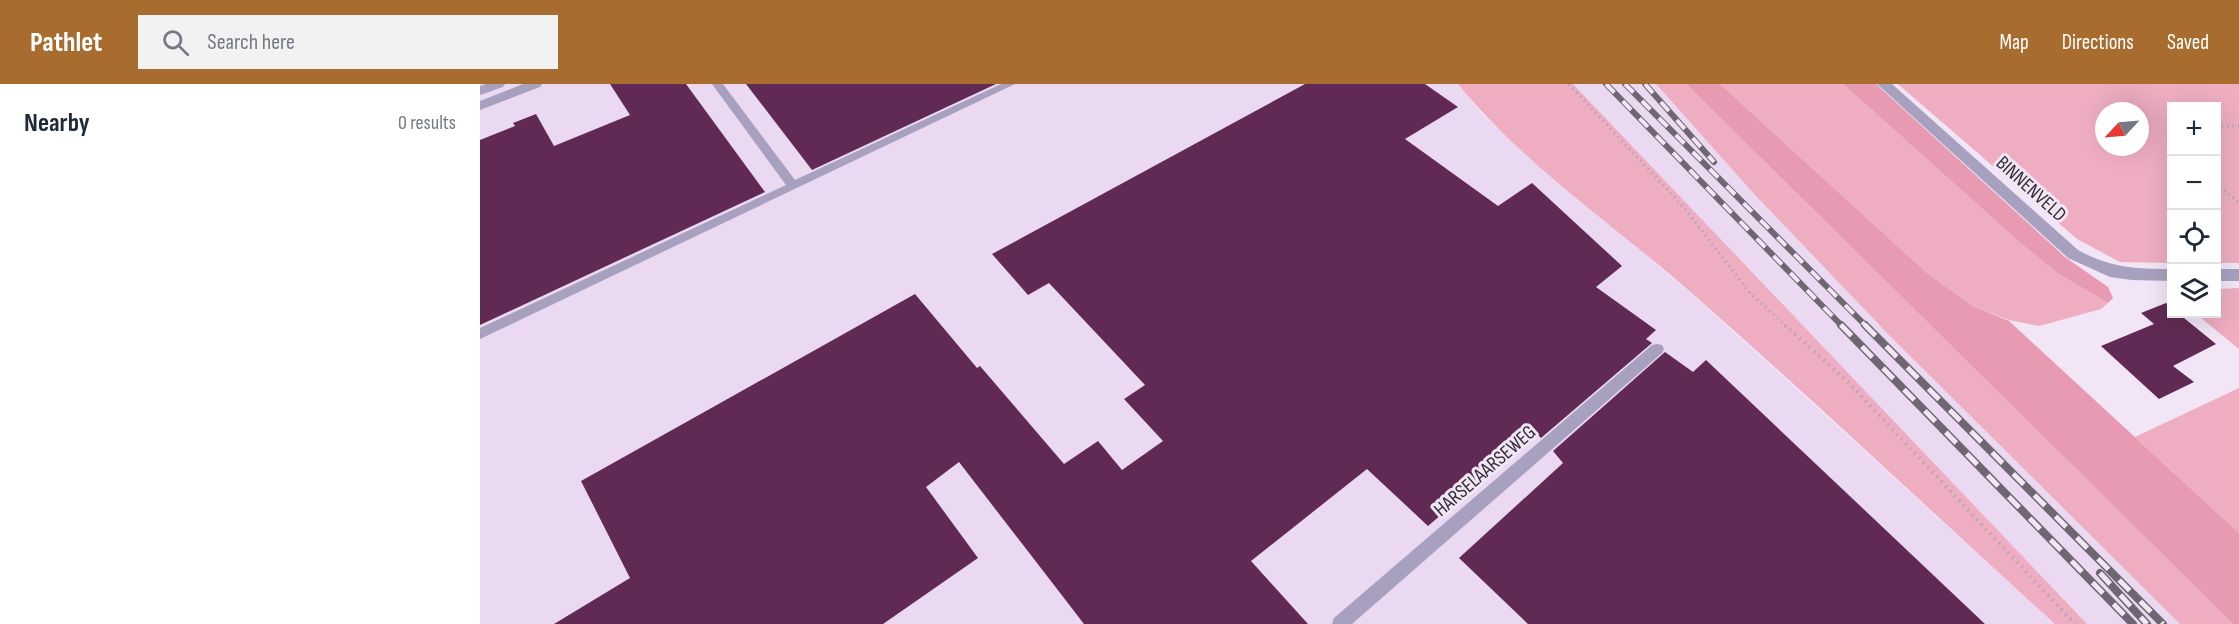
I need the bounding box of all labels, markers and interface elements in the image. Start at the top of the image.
search box [138,15,558,69]
text: Pathlet [30,26,102,59]
icon: search [159,26,192,59]
text: Search here [207,29,295,56]
text: Map [1999,30,2029,55]
text: Directions [2062,30,2134,55]
text: Saved [2167,30,2209,55]
north arrow [2095,102,2149,156]
map controls [2167,102,2221,318]
button: + [2167,102,2221,156]
text: Nearby [24,108,90,139]
text: 0 results [398,111,456,135]
street label: BINNENVELD [1991,151,2071,227]
button: − [2167,156,2221,210]
button: locate [2167,210,2221,264]
button: layers [2167,264,2221,318]
street label: HARSELAARSEWEG [1429,420,1541,522]

